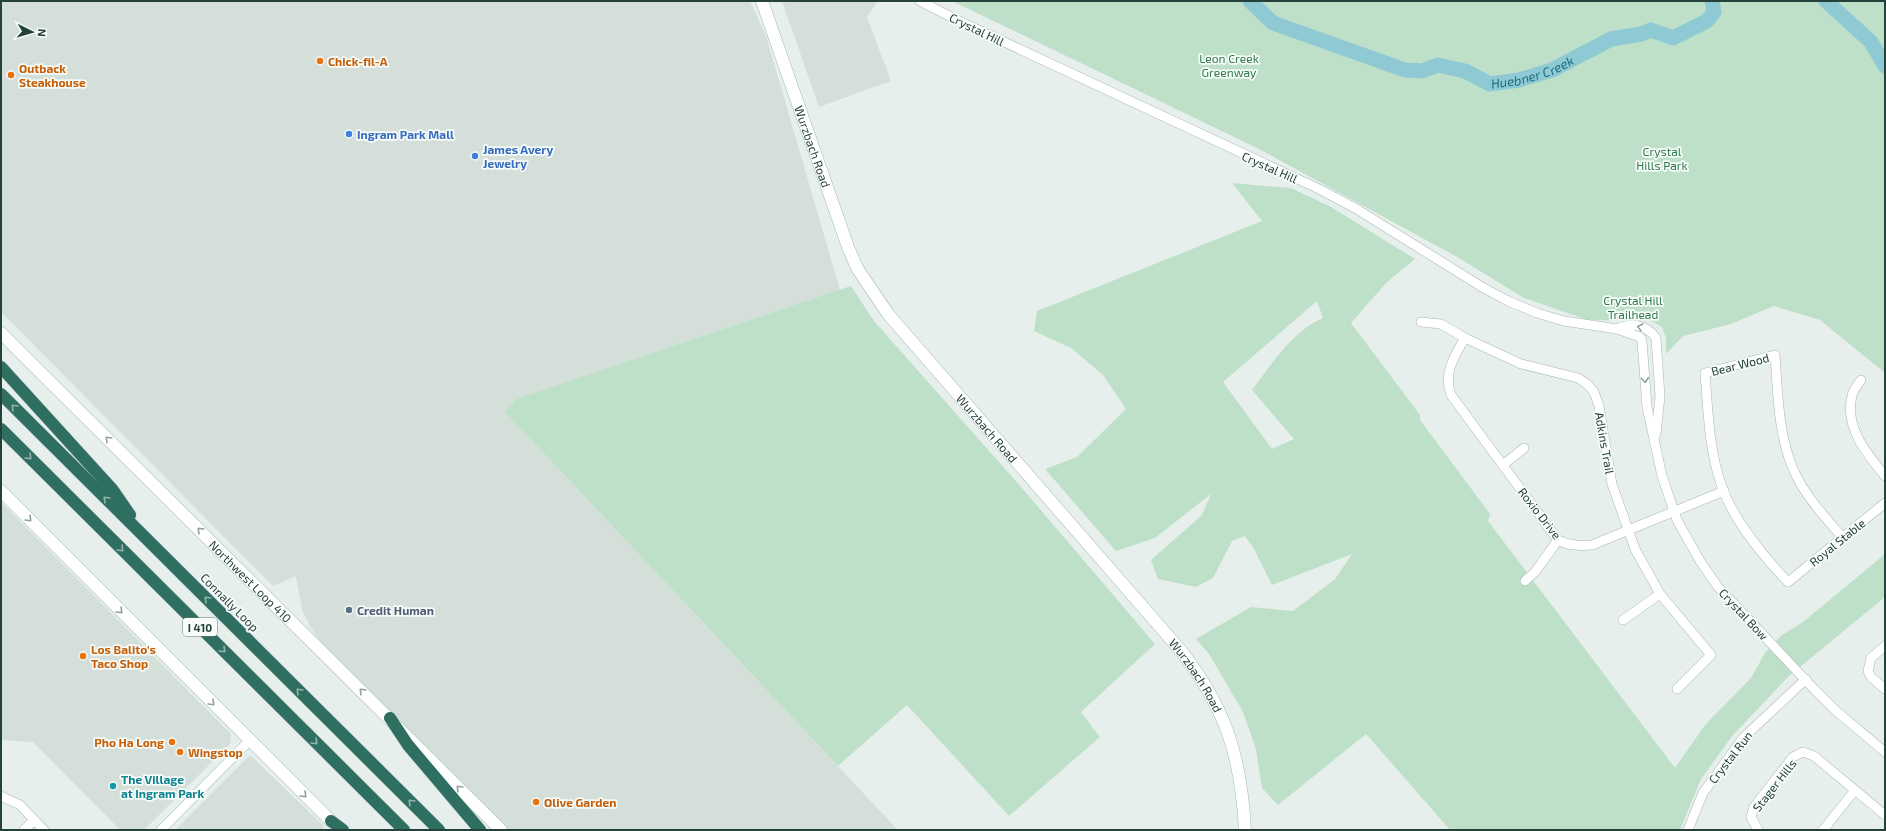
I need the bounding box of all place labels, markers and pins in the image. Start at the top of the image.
place label: Chick-fil-A [328,54,388,68]
marker: Chick-fil-A [315,56,325,66]
place label: Outback Steakhouse [19,61,86,89]
marker: Outback Steakhouse [6,70,16,80]
place label: Ingram Park Mall [357,127,454,141]
marker: Ingram Park Mall [344,129,354,139]
place label: James Avery Jewelry [483,142,553,171]
marker: James Avery Jewelry [470,151,480,161]
place label: Credit Human [357,603,434,617]
marker: Credit Human [344,605,354,615]
place label: Los Balito's Taco Shop [91,642,156,670]
marker: Los Balito's Taco Shop [78,651,88,661]
place label: Pho Ha Long [94,735,164,749]
marker: Pho Ha Long [167,737,177,747]
place label: Wingstop [188,745,243,759]
marker: Wingstop [175,747,185,757]
place label: The Village at Ingram Park [121,772,204,800]
marker: The Village at Ingram Park [108,781,118,791]
place label: Olive Garden [544,795,616,809]
marker: Olive Garden [531,797,541,807]

